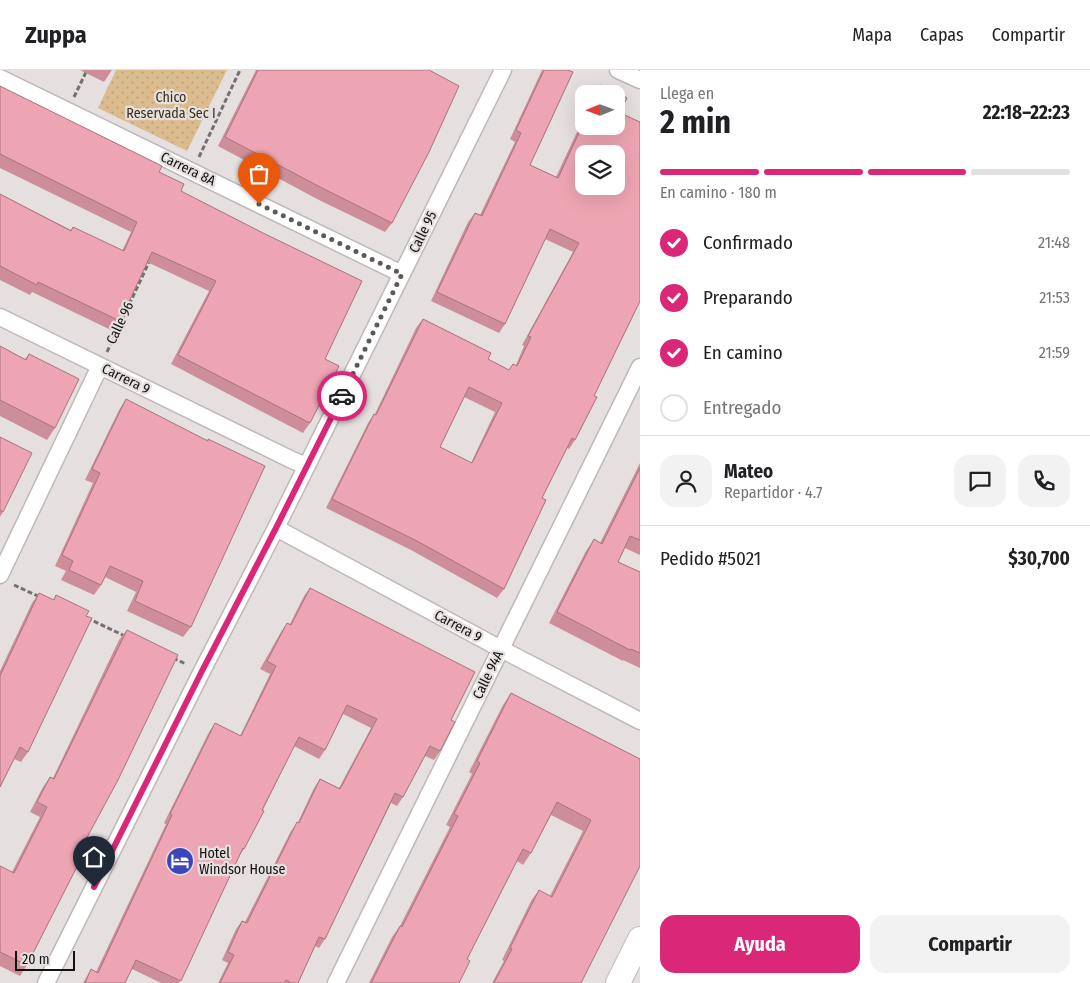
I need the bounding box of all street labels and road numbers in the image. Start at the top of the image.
street label: Carrera 8A [158,148,219,190]
street label: Calle 95 [406,208,440,256]
street label: Calle 96 [103,299,137,347]
street label: Carrera 9 [99,360,153,398]
street label: Carrera 9 [431,606,485,646]
street label: Calle 94A [469,647,507,702]

